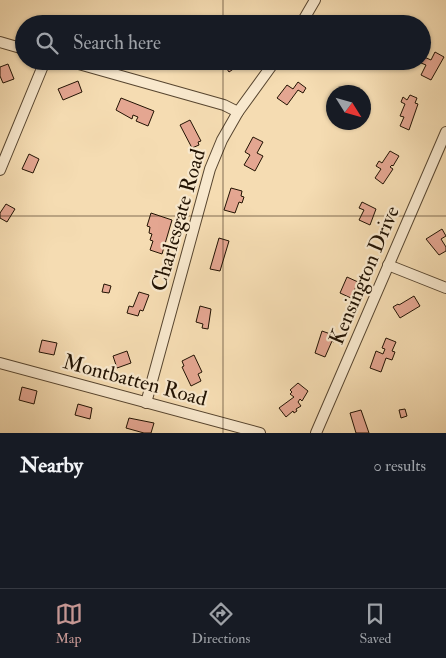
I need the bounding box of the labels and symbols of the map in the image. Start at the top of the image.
north arrow [326,85,371,130]
street label: Charlesgate Road [145,145,212,294]
street label: Kensington Drive [323,202,406,349]
street label: Montbatten Road [60,348,210,413]

